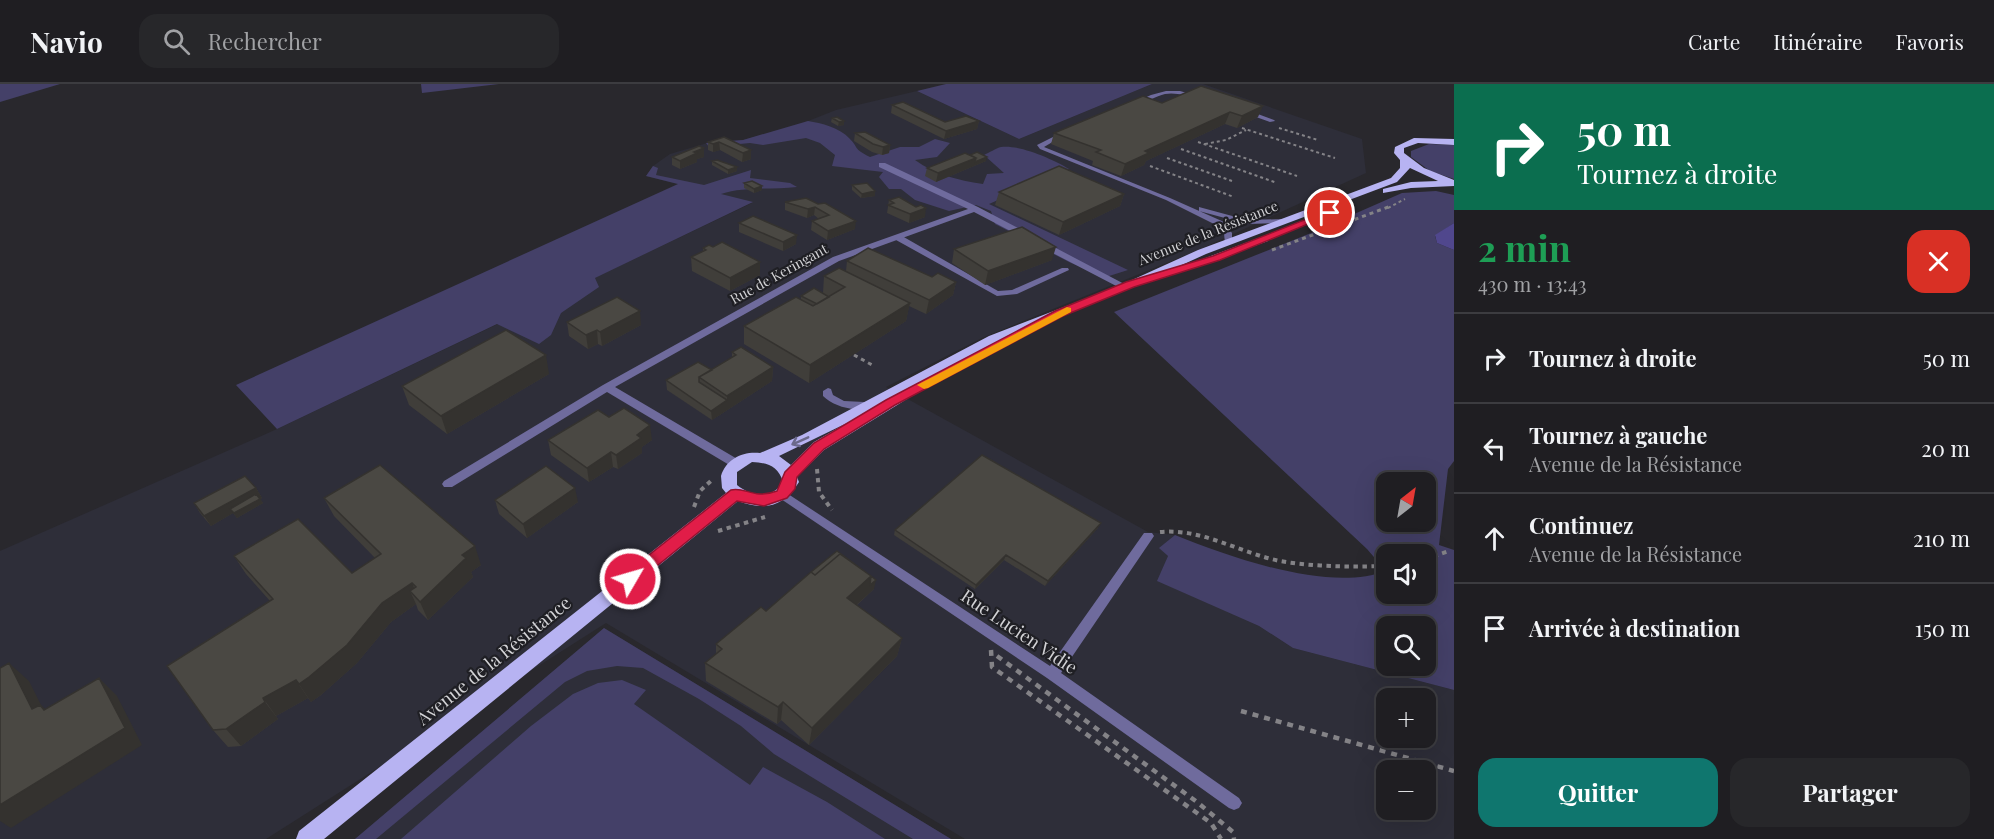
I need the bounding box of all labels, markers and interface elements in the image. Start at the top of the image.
search box [139,14,559,68]
text: Navio [30,23,103,60]
icon: search [160,25,193,58]
text: Rechercher [208,26,322,56]
text: Carte [1688,27,1740,55]
text: Itinéraire [1773,27,1863,55]
text: Favoris [1896,27,1964,55]
text: 50 m [1577,101,1671,157]
icon: right [1478,108,1556,186]
text: Tournez à droite [1577,155,1777,191]
pin [1304,187,1355,238]
street label: Avenue de la Résistance [1134,196,1281,270]
icon: arrive [1313,196,1346,229]
text: 2 min [1478,223,1571,271]
button: close [1907,230,1970,293]
street label: Rue de Keringant [727,238,832,308]
text: 430 m · 13:43 [1478,270,1586,297]
icon: right [1478,342,1511,375]
text: Tournez à droite [1529,343,1697,373]
text: 50 m [1923,343,1970,373]
text: Tournez à gauche [1529,420,1707,450]
icon: left [1478,432,1511,465]
text: 20 m [1921,433,1970,463]
one-way arrow [791,436,809,447]
text: Avenue de la Résistance [1529,450,1742,477]
north arrow [1376,472,1436,532]
map controls [1376,472,1436,820]
text: Continuez [1529,510,1633,540]
icon: ahead [1478,522,1511,555]
text: 210 m [1913,523,1970,553]
text: Avenue de la Résistance [1529,540,1742,567]
button: sound [1376,544,1436,604]
position arrow [598,547,662,611]
street label: Rue Lucien Vidie [957,583,1082,679]
street label: Avenue de la Résistance [410,591,575,731]
icon: arrive [1478,612,1511,645]
text: Arrivée à destination [1529,613,1740,643]
text: 150 m [1915,613,1970,643]
button: search [1376,616,1436,676]
button: + [1376,688,1436,748]
button: Quitter [1478,758,1718,827]
button: Partager [1730,758,1970,827]
button: − [1376,760,1436,820]

